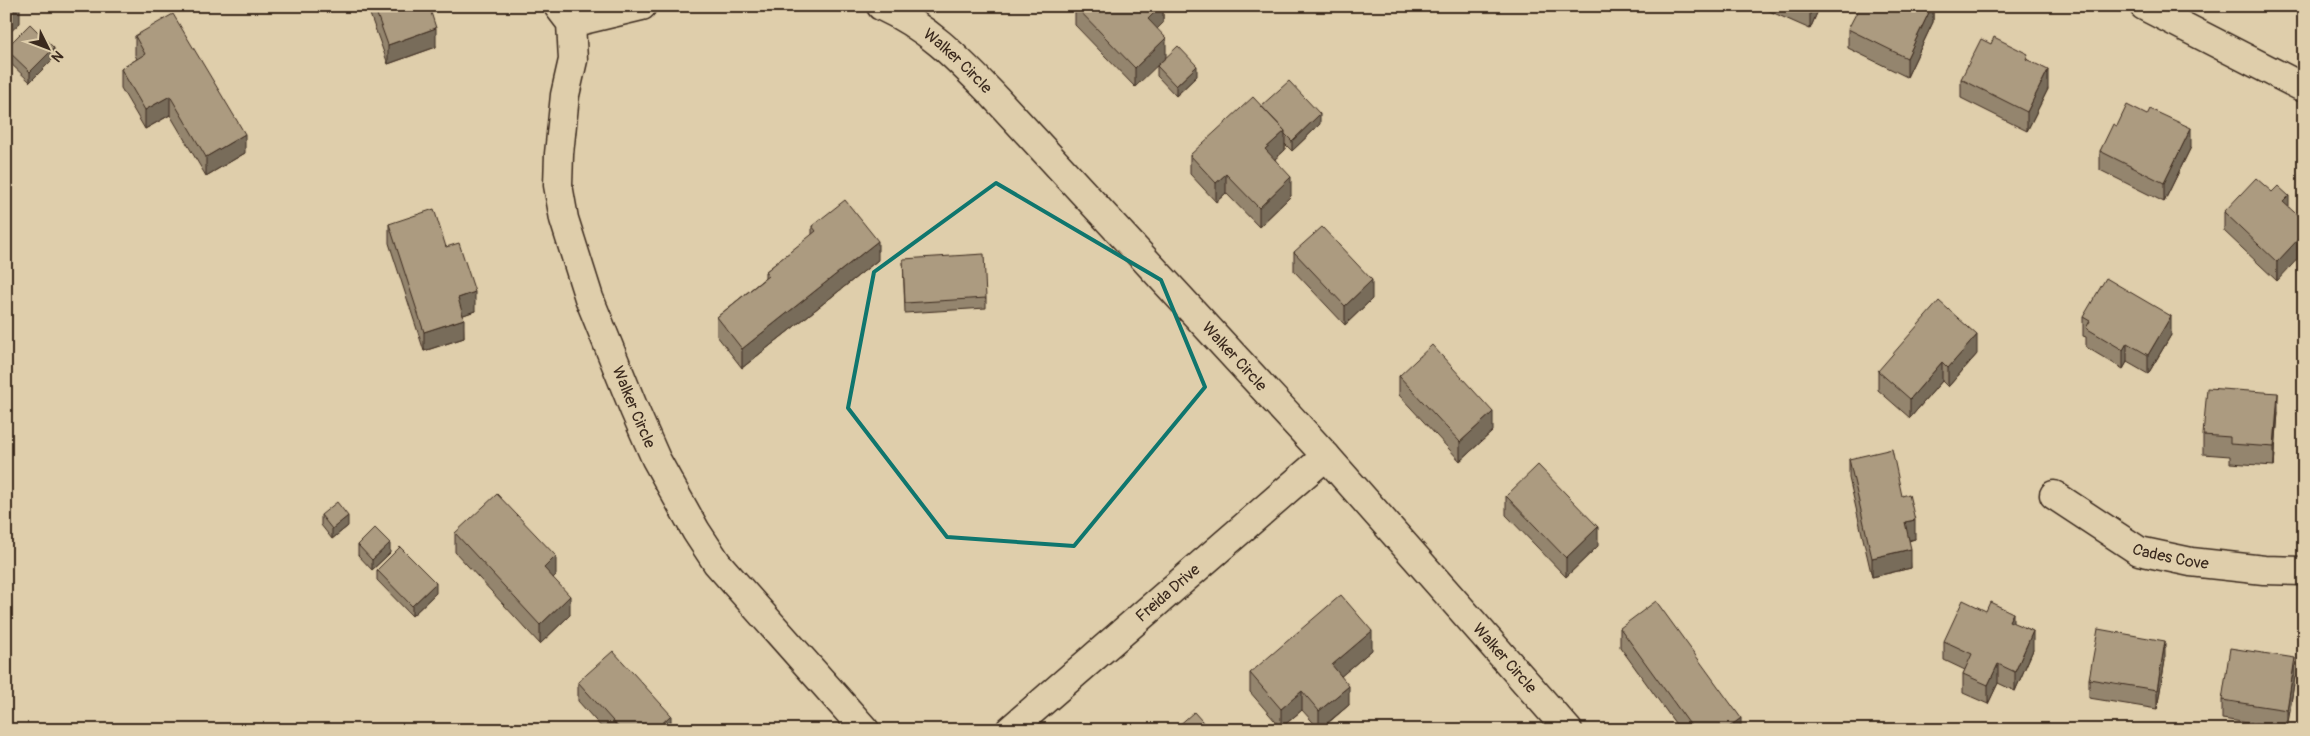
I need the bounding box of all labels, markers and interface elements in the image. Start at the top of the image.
north arrow [22,22,72,72]
street label: Walker Circle [919,24,996,98]
text: N [48,47,67,66]
street label: Walker Circle [1198,318,1271,395]
street label: Walker Circle [608,363,660,451]
street label: Cades Cove [2128,539,2210,574]
street label: Freida Drive [1132,560,1204,626]
street label: Walker Circle [1468,619,1541,698]

